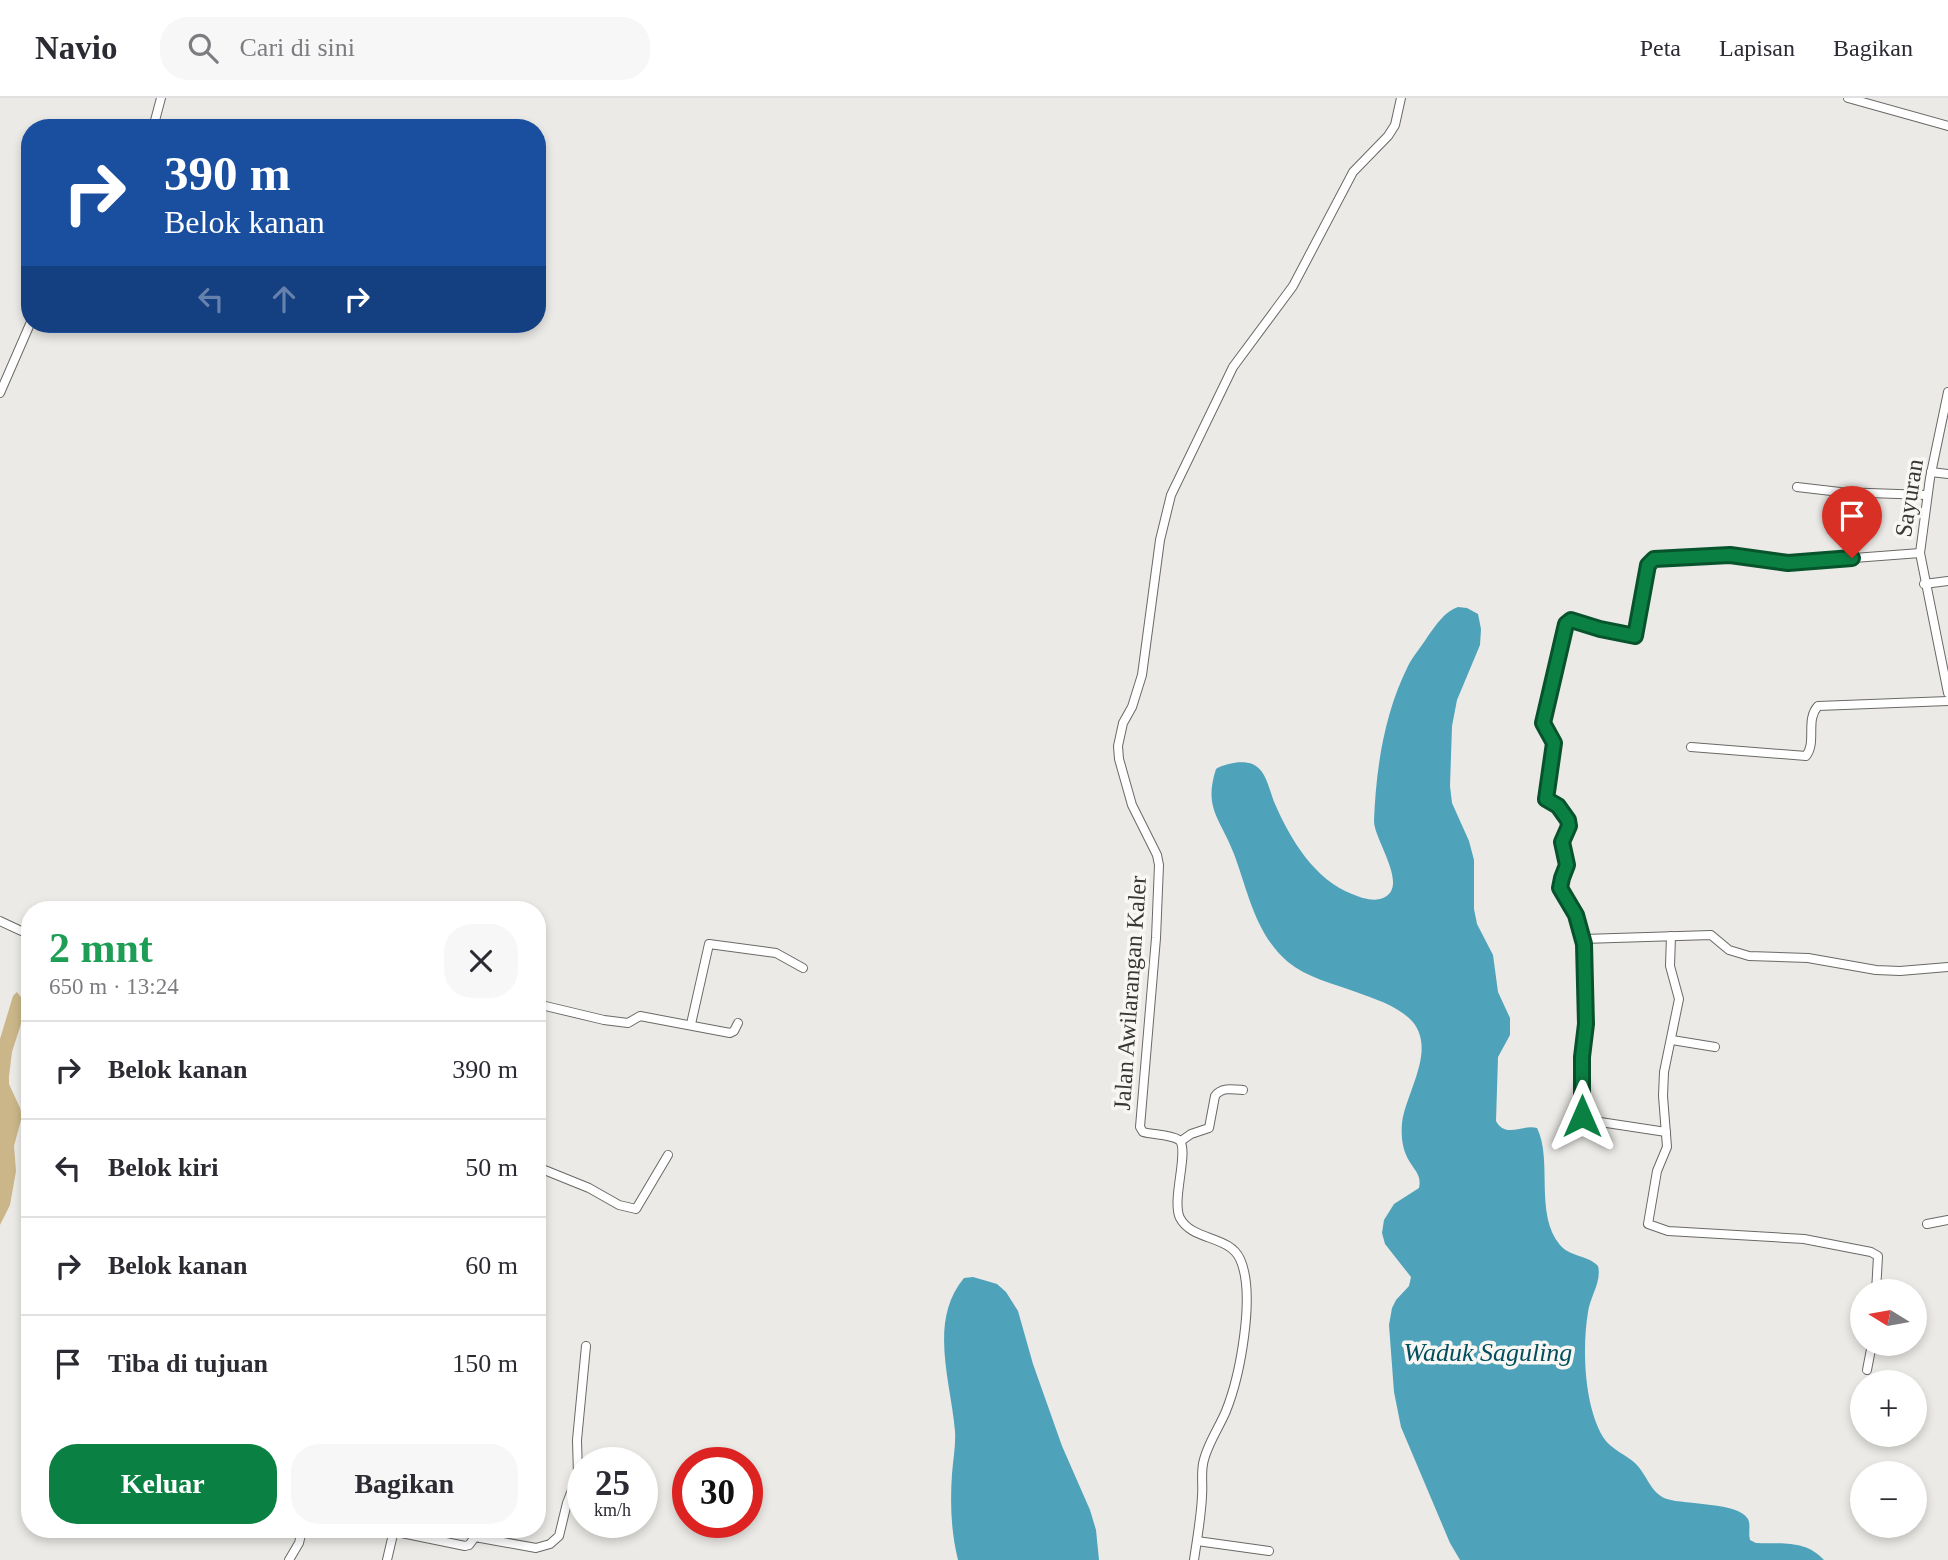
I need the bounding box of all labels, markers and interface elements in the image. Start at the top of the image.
search box [160,17,650,80]
icon: search [184,29,222,67]
text: Navio [35,30,118,66]
text: Cari di sini [240,33,355,62]
text: Peta [1640,35,1681,61]
text: Lapisan [1719,35,1795,61]
text: Bagikan [1833,35,1913,61]
text: 390 m [164,146,291,201]
icon: right [49,147,140,238]
text: Belok kanan [164,204,325,240]
icon: left [192,280,230,318]
icon: ahead [265,280,303,318]
icon: right [338,280,376,318]
street label: Sayuran [1890,457,1928,539]
pin [1822,486,1882,558]
icon: arrive [1833,497,1871,535]
street label: Jalan Awilarangan Kaler [1109,875,1151,1111]
button: close [444,924,518,998]
text: 2 mnt [49,925,153,971]
text: 650 m · 13:24 [49,974,179,999]
icon: right [49,1051,87,1089]
text: Belok kanan [108,1055,247,1084]
text: 390 m [452,1055,518,1084]
position arrow [1545,1079,1619,1153]
icon: left [49,1149,87,1187]
text: Belok kiri [108,1153,219,1182]
text: 50 m [465,1153,518,1182]
icon: right [49,1247,87,1285]
text: Belok kanan [108,1251,247,1280]
text: 60 m [465,1251,518,1280]
north arrow [1850,1279,1927,1356]
map controls [1850,1279,1927,1538]
water label: Waduk Saguling [1404,1338,1572,1367]
icon: arrive [49,1345,87,1383]
text: Tiba di tujuan [108,1349,268,1378]
text: 150 m [452,1349,518,1378]
button: + [1850,1370,1927,1447]
button: Keluar [49,1444,277,1524]
button: Bagikan [291,1444,518,1524]
speed limit sign: 30 [672,1447,763,1538]
button: − [1850,1461,1927,1538]
text: 25 [595,1464,630,1503]
text: km/h [594,1500,631,1520]

